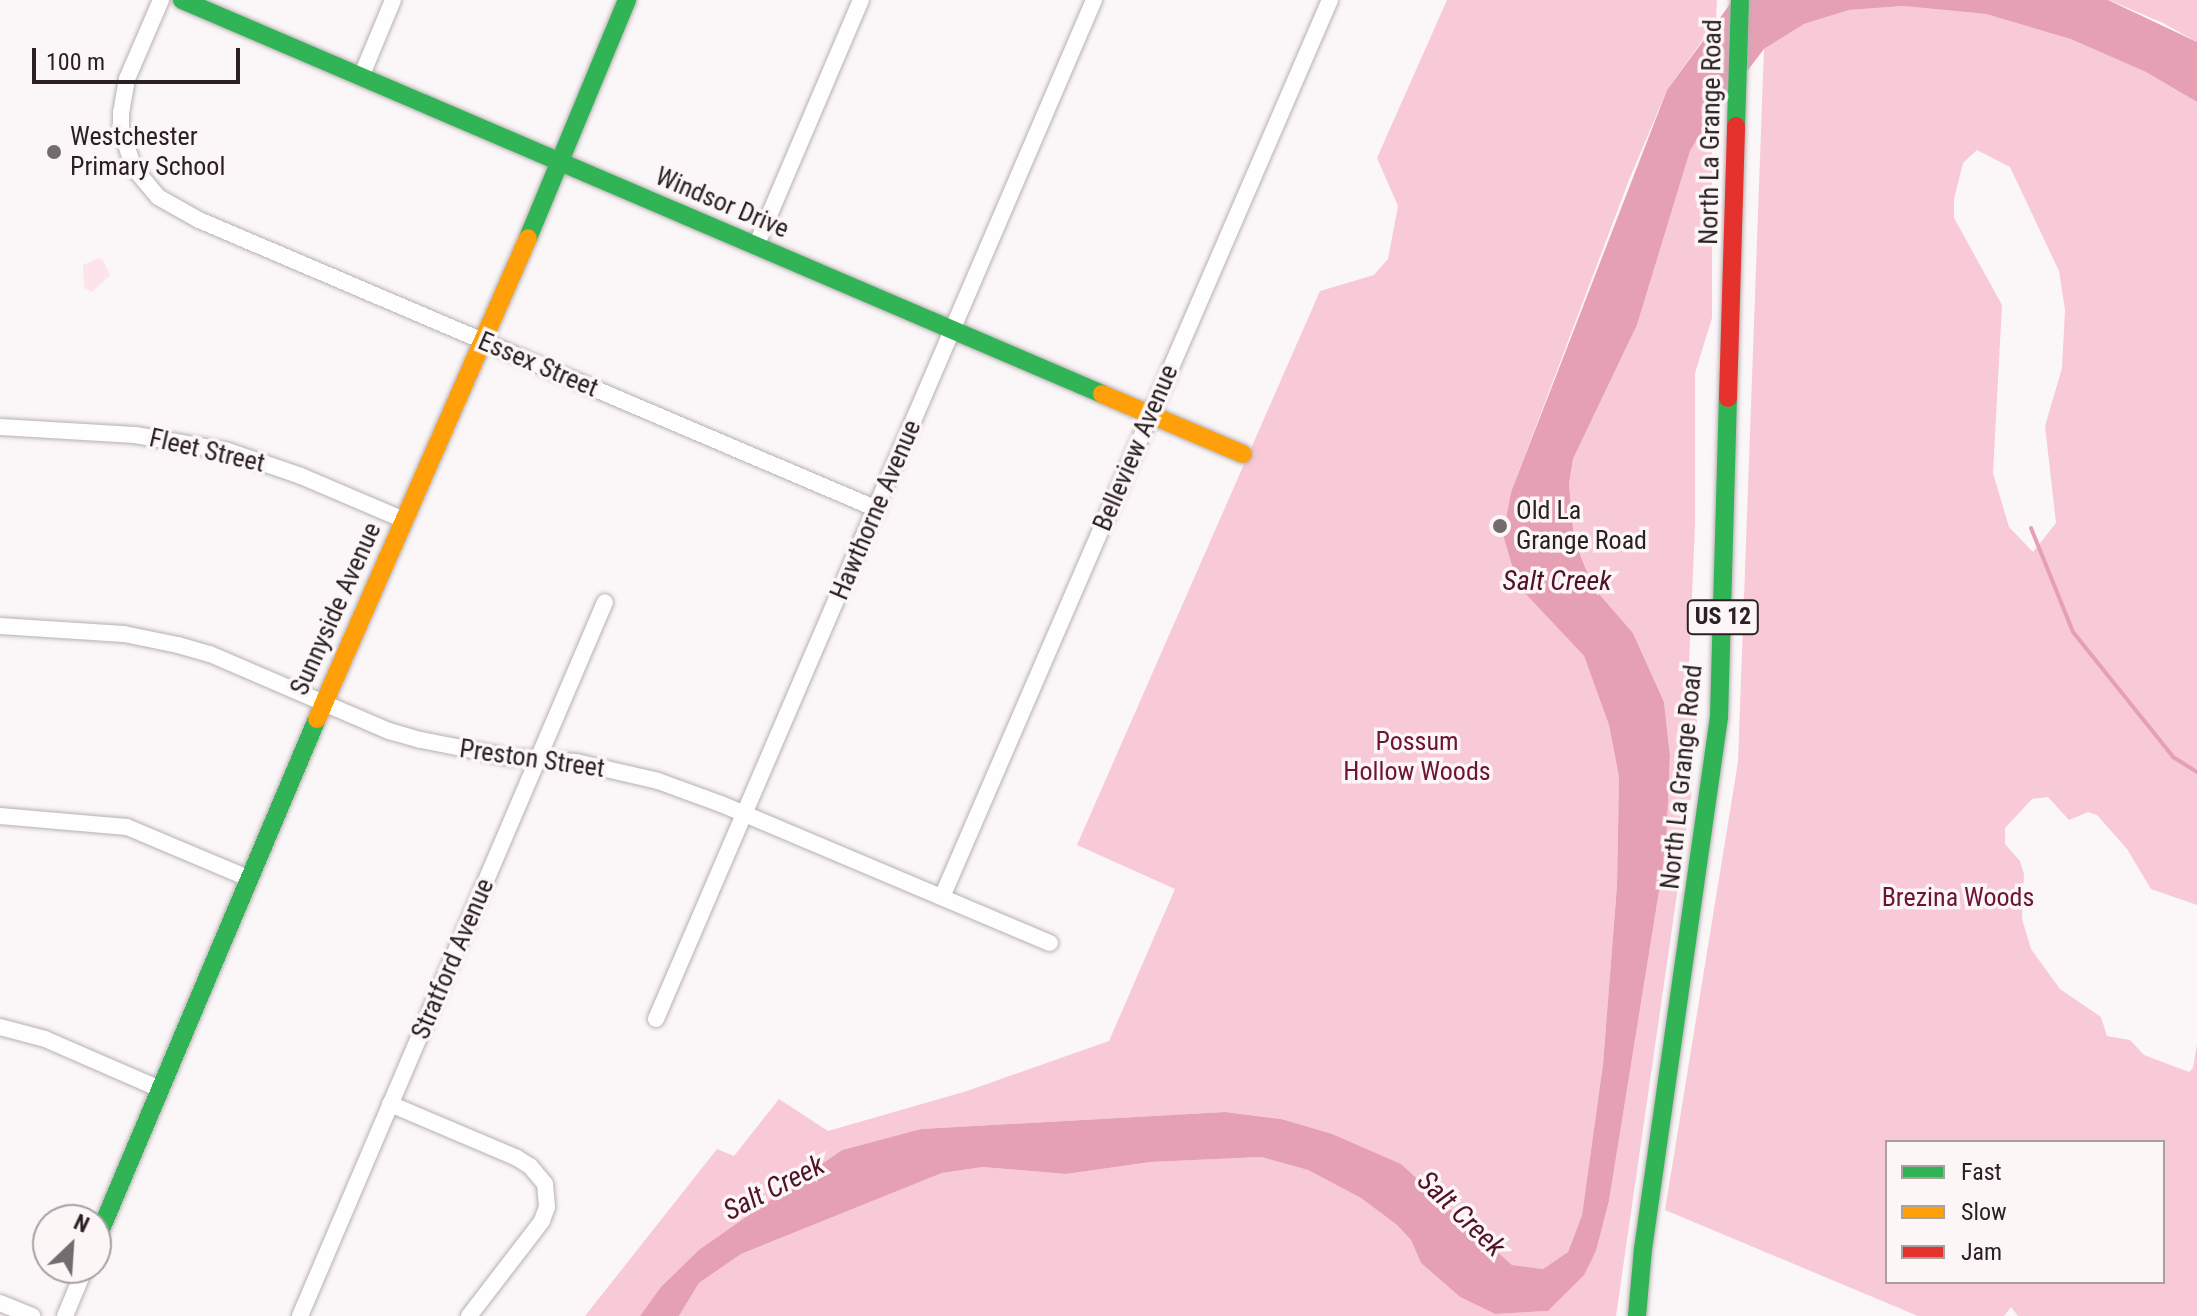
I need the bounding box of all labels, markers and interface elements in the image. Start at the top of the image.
street label: North La Grange Road [1693,19,1729,245]
scale bar [36,32,244,82]
text: 100 m [46,48,105,76]
place label: Westchester Primary School [70,121,225,182]
marker: Westchester Primary School [45,143,63,161]
street label: Windsor Drive [651,161,793,245]
street label: Essex Street [473,326,603,404]
street label: Belleview Avenue [1087,360,1185,536]
street label: Hawthorne Avenue [824,415,928,605]
street label: Fleet Street [146,423,268,479]
place label: Old La Grange Road [1516,495,1647,556]
marker: Old La Grange Road [1491,517,1509,535]
street label: Sunnyside Avenue [284,518,388,700]
water label: Salt Creek [1503,564,1611,598]
road number: US 12 [1685,597,1761,637]
street label: North La Grange Road [1655,663,1709,891]
park label: Possum Hollow Woods [1343,726,1491,788]
street label: Preston Street [457,733,607,785]
street label: Stratford Avenue [405,874,501,1044]
park label: Brezina Woods [1882,882,2034,914]
legend [1885,1140,2165,1284]
water label: Salt Creek [718,1148,830,1228]
text: Fast [1961,1158,2002,1186]
water label: Salt Creek [1410,1164,1512,1264]
text: Slow [1961,1198,2007,1226]
north arrow [32,1204,112,1284]
text: N [70,1209,93,1238]
text: Jam [1961,1238,2002,1266]

